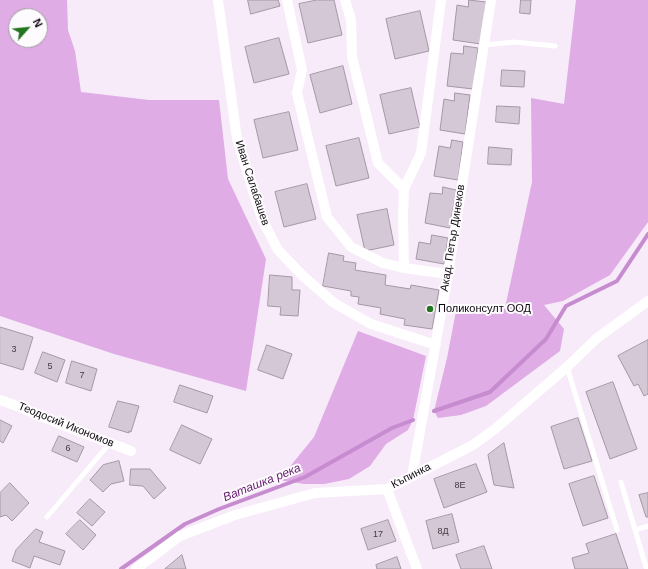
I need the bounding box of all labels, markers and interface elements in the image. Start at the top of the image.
north arrow [8,8,48,48]
text: N [31,17,45,29]
street label: Иван Салабашев [232,139,272,227]
street label: Акад. Петър Динеков [438,183,468,293]
place label: Поликонсулт ООД [438,302,531,316]
marker: Поликонсулт ООД [425,304,435,314]
house number: 3 [11,345,17,355]
house number: 5 [47,362,53,372]
house number: 7 [79,371,85,381]
street label: Теодосий Икономов [16,400,116,450]
house number: 6 [65,444,71,454]
street label: Къпинка [389,460,433,492]
water label: Ваташка река [221,461,303,505]
house number: 8Е [454,481,466,491]
house number: 8Д [437,527,449,537]
house number: 17 [373,530,383,540]

